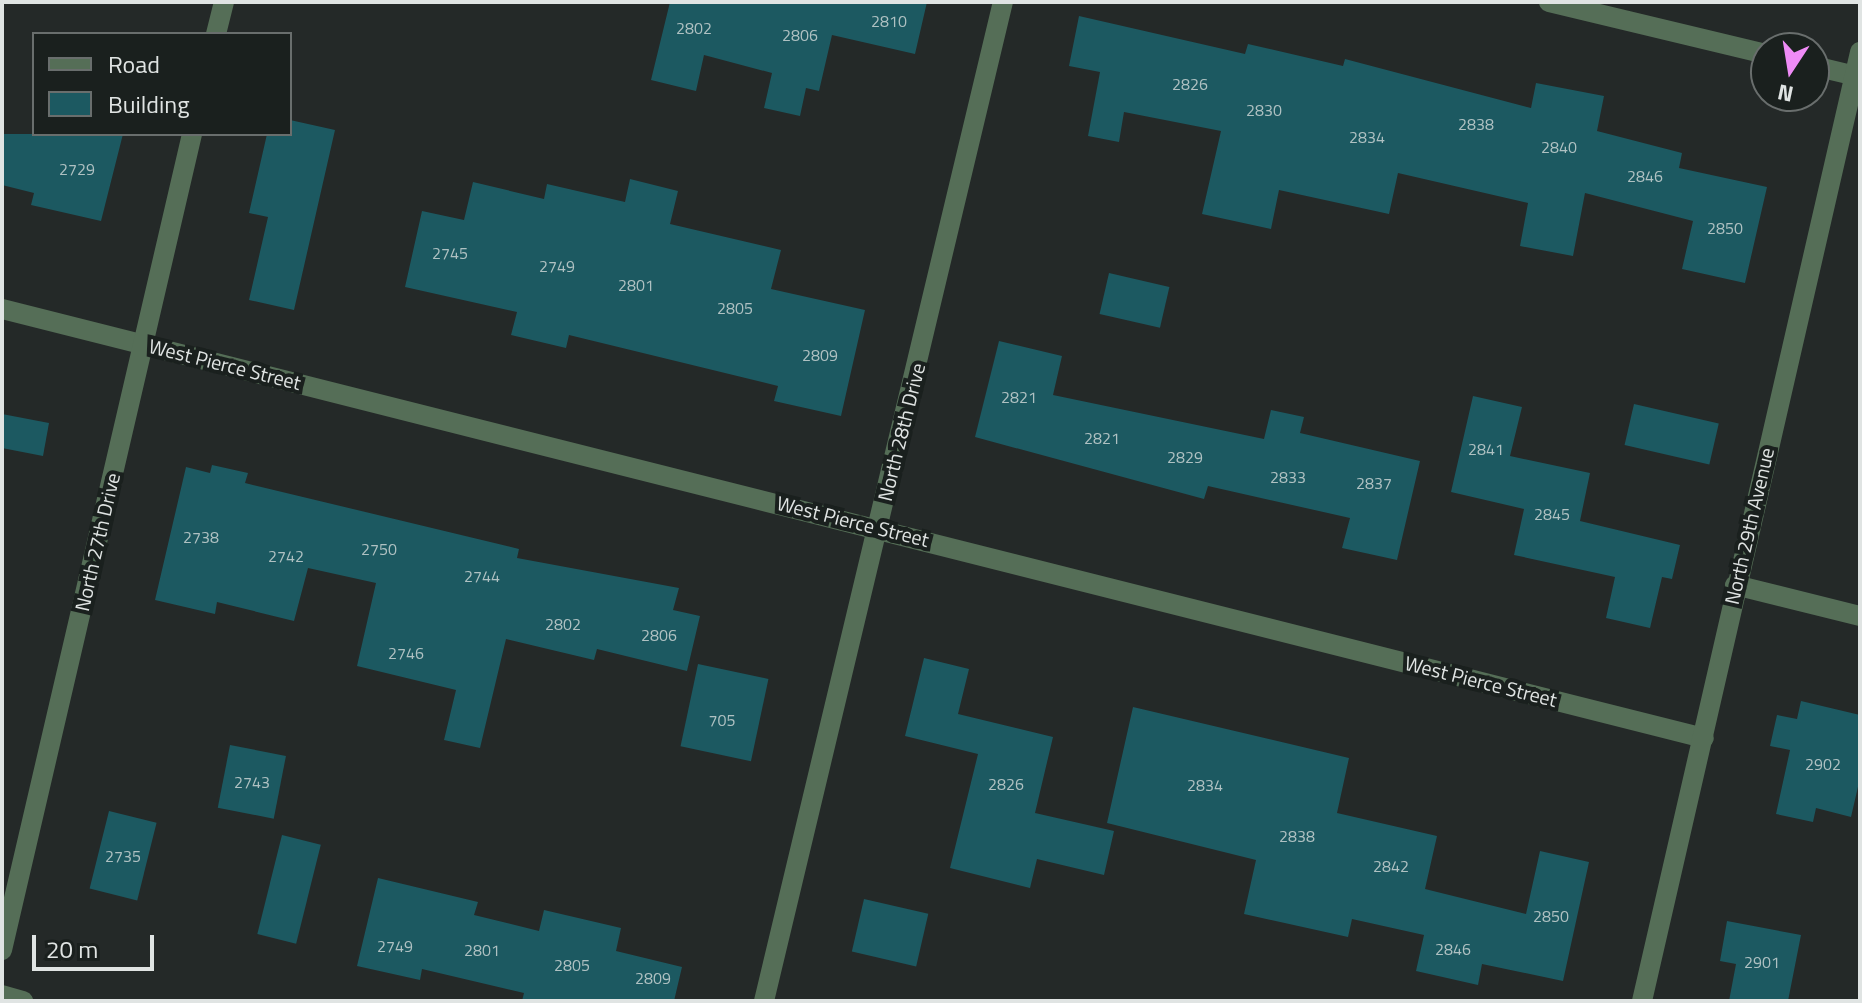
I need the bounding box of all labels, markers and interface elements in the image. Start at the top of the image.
house number: 2810 [871,11,907,31]
house number: 2802 [676,18,712,38]
house number: 2806 [782,25,818,45]
legend [32,32,292,136]
north arrow [1750,32,1830,112]
text: Road [108,46,160,82]
house number: 2826 [1172,74,1208,94]
text: N [1774,75,1796,112]
text: Building [108,86,190,122]
house number: 2830 [1246,100,1282,120]
house number: 2838 [1458,114,1494,134]
house number: 2834 [1349,127,1385,147]
house number: 2840 [1541,137,1577,157]
house number: 2729 [59,159,95,179]
house number: 2846 [1627,166,1663,186]
house number: 2850 [1707,218,1743,238]
house number: 2745 [432,243,468,263]
house number: 2749 [539,256,575,276]
house number: 2801 [618,275,654,295]
house number: 2805 [717,298,753,318]
street label: West Pierce Street [146,334,304,394]
house number: 2809 [802,345,838,365]
street label: North 28th Drive [872,361,930,503]
house number: 2821 [1001,387,1037,407]
house number: 2821 [1084,428,1120,448]
house number: 2841 [1468,439,1504,459]
street label: North 29th Avenue [1719,445,1779,607]
house number: 2829 [1167,447,1203,467]
house number: 2833 [1270,467,1306,487]
street label: North 27th Drive [69,470,125,614]
house number: 2837 [1356,473,1392,493]
street label: West Pierce Street [774,491,932,551]
house number: 2845 [1534,504,1570,524]
house number: 2738 [183,527,219,547]
house number: 2750 [361,539,397,559]
house number: 2742 [268,546,304,566]
house number: 2744 [464,566,500,586]
house number: 2802 [545,614,581,634]
house number: 2806 [641,625,677,645]
house number: 2746 [388,643,424,663]
street label: West Pierce Street [1402,651,1560,711]
house number: 705 [709,710,735,730]
house number: 2902 [1805,754,1841,774]
house number: 2743 [234,772,270,792]
house number: 2826 [988,774,1024,794]
house number: 2834 [1187,775,1223,795]
house number: 2838 [1279,826,1315,846]
house number: 2735 [105,846,141,866]
house number: 2842 [1373,856,1409,876]
house number: 2850 [1533,906,1569,926]
scale bar [36,919,158,969]
text: 20 m [46,931,98,967]
house number: 2749 [377,936,413,956]
house number: 2846 [1435,939,1471,959]
house number: 2801 [464,940,500,960]
house number: 2901 [1744,952,1780,972]
house number: 2805 [554,955,590,975]
house number: 2809 [635,968,671,988]

